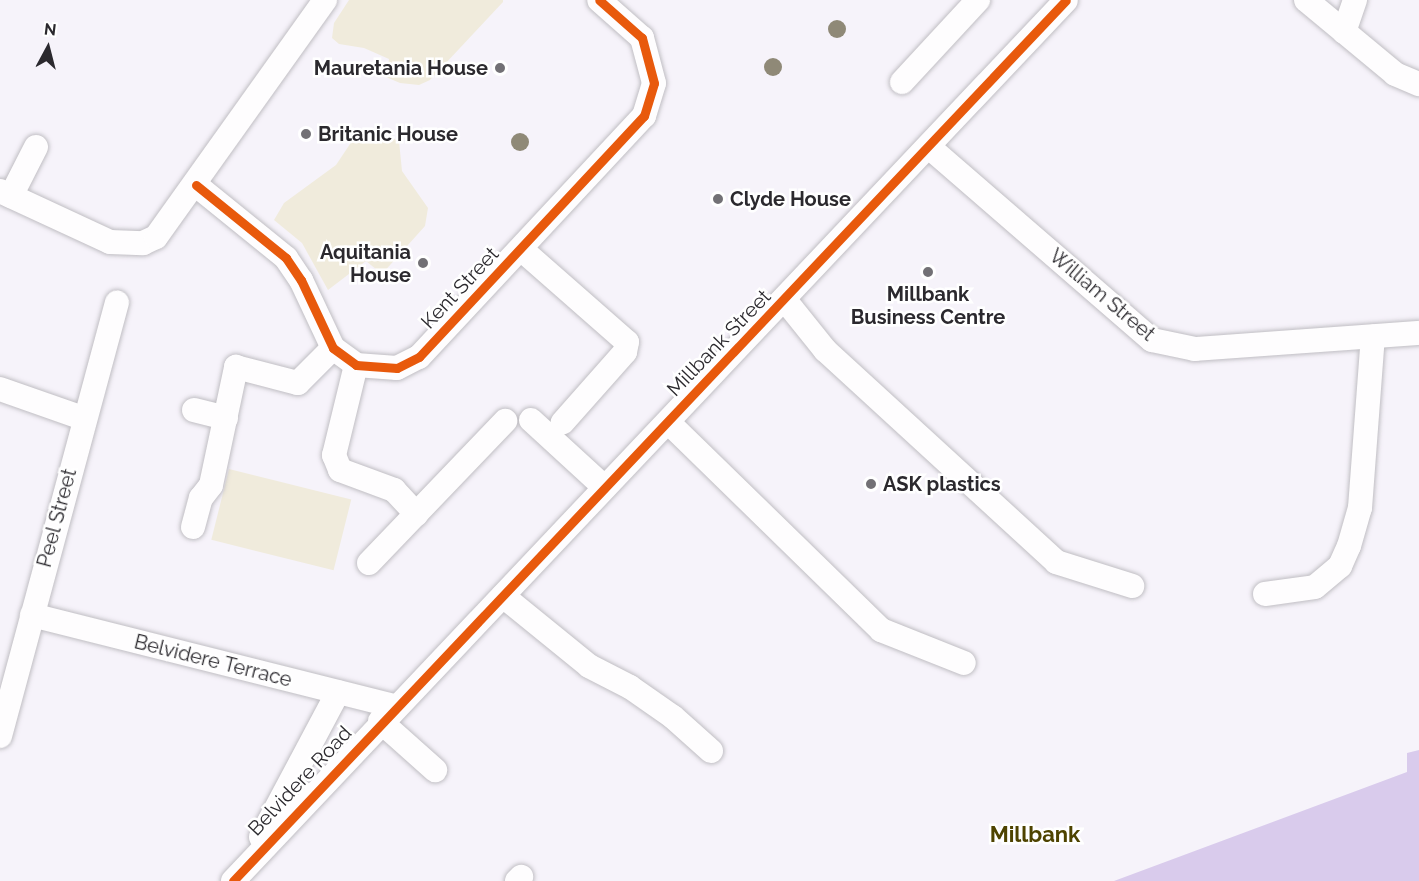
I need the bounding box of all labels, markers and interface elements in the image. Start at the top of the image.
north arrow [18,18,78,78]
text: N [43,19,57,40]
place label: Mauretania House [314,56,488,80]
marker: Mauretania House [493,61,507,75]
place label: Britanic House [318,122,458,146]
marker: Britanic House [299,127,313,141]
place label: Clyde House [730,187,851,211]
marker: Clyde House [711,192,725,206]
place label: Aquitania House [320,240,411,287]
street label: Kent Street [416,242,504,334]
street label: William Street [1044,244,1160,346]
marker: Aquitania House [416,256,430,270]
marker: Millbank Business Centre [921,265,935,279]
place label: Millbank Business Centre [851,282,1005,329]
street label: Millbank Street [662,285,776,401]
street label: Peel Street [32,466,82,570]
place label: ASK plastics [883,472,1001,496]
marker: ASK plastics [864,477,878,491]
street label: Belvidere Terrace [131,630,295,692]
street label: Belvidere Road [243,721,357,841]
district label: Millbank [990,822,1080,848]

